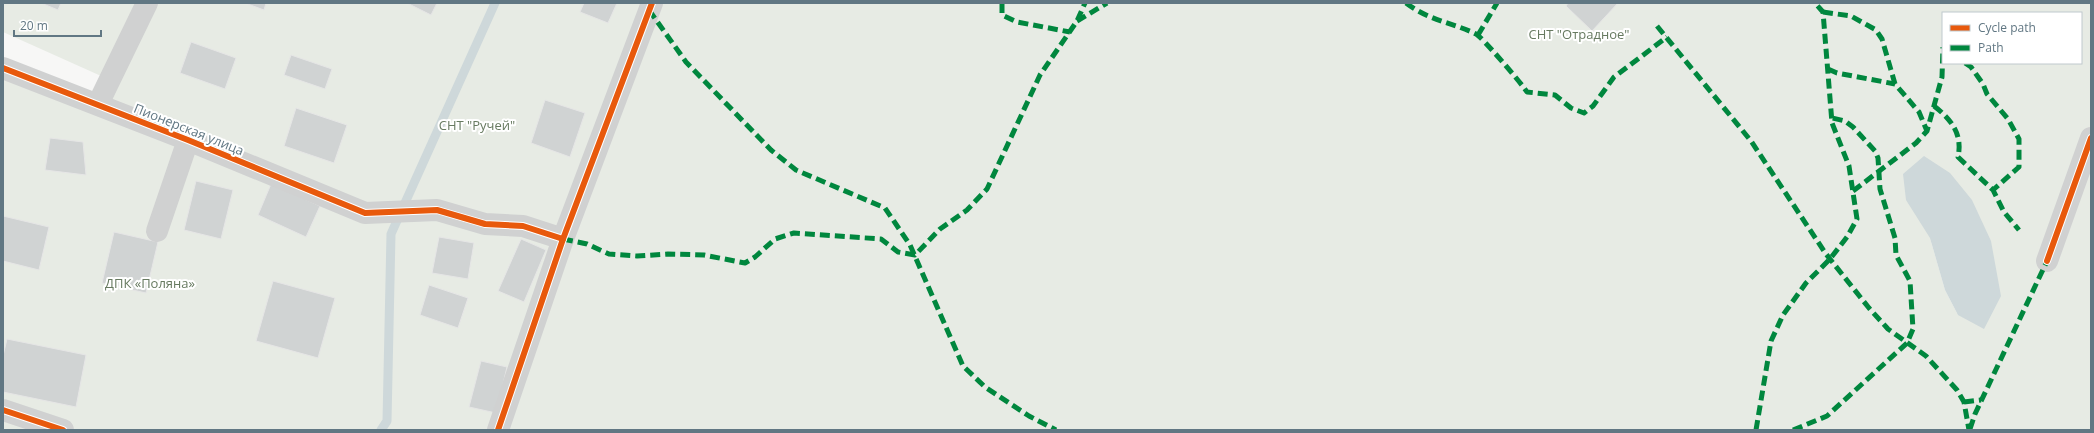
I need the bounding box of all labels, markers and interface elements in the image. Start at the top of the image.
scale bar [14,12,101,38]
legend [1942,12,2082,64]
text: 20 m [20,17,48,34]
text: Cycle path [1978,19,2036,36]
park label: СНТ "Отрадное" [1529,25,1629,43]
text: Path [1978,39,2004,56]
street label: Пионерская улица [131,99,247,159]
park label: СНТ "Ручей" [439,116,515,134]
park label: ДПК «Поляна» [105,274,195,292]

